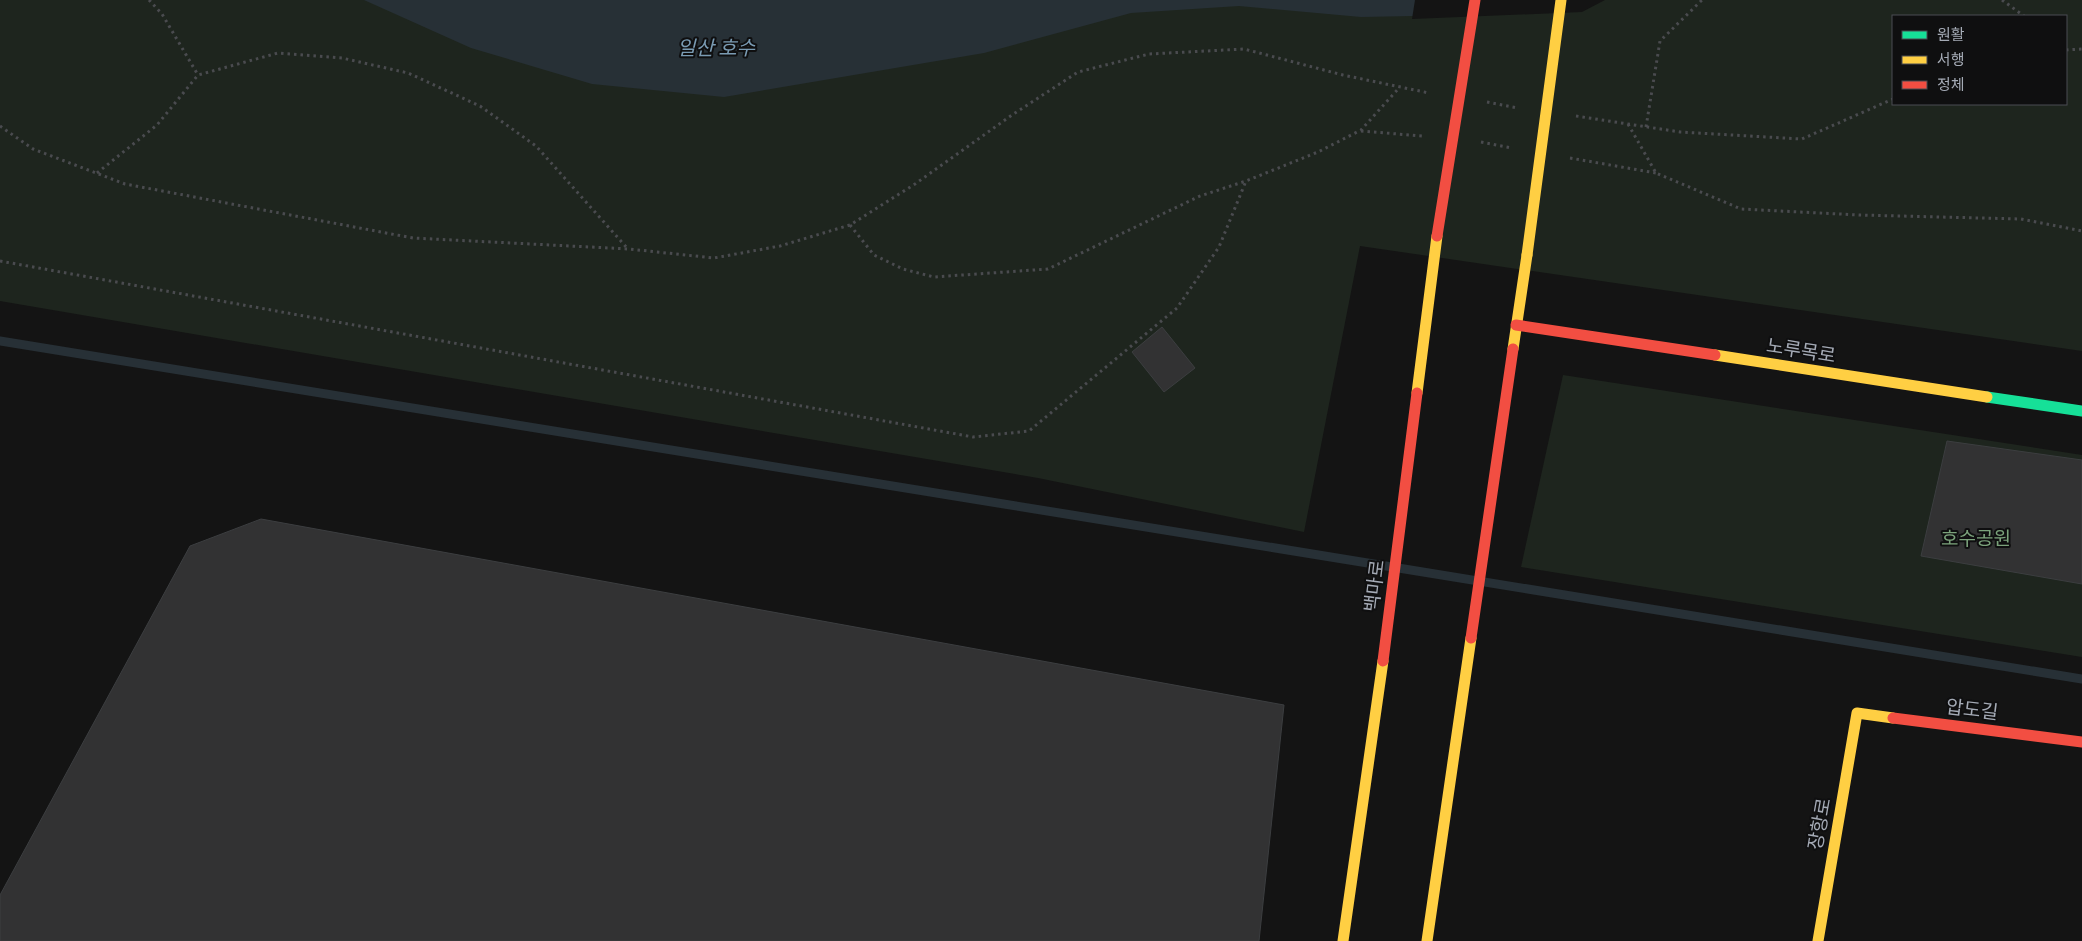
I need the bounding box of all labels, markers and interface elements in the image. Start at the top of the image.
legend [1892,15,2067,105]
text: 원활 [1937,26,1965,44]
water label: 일산 호수 [677,37,756,60]
text: 서행 [1937,51,1965,69]
text: 정체 [1937,76,1965,94]
street label: 노루목로 [1765,335,1837,367]
park label: 호수공원 [1941,528,2011,550]
street label: 백마로 [1361,559,1389,613]
street label: 압도길 [1945,696,1999,724]
street label: 장항로 [1805,796,1835,852]

